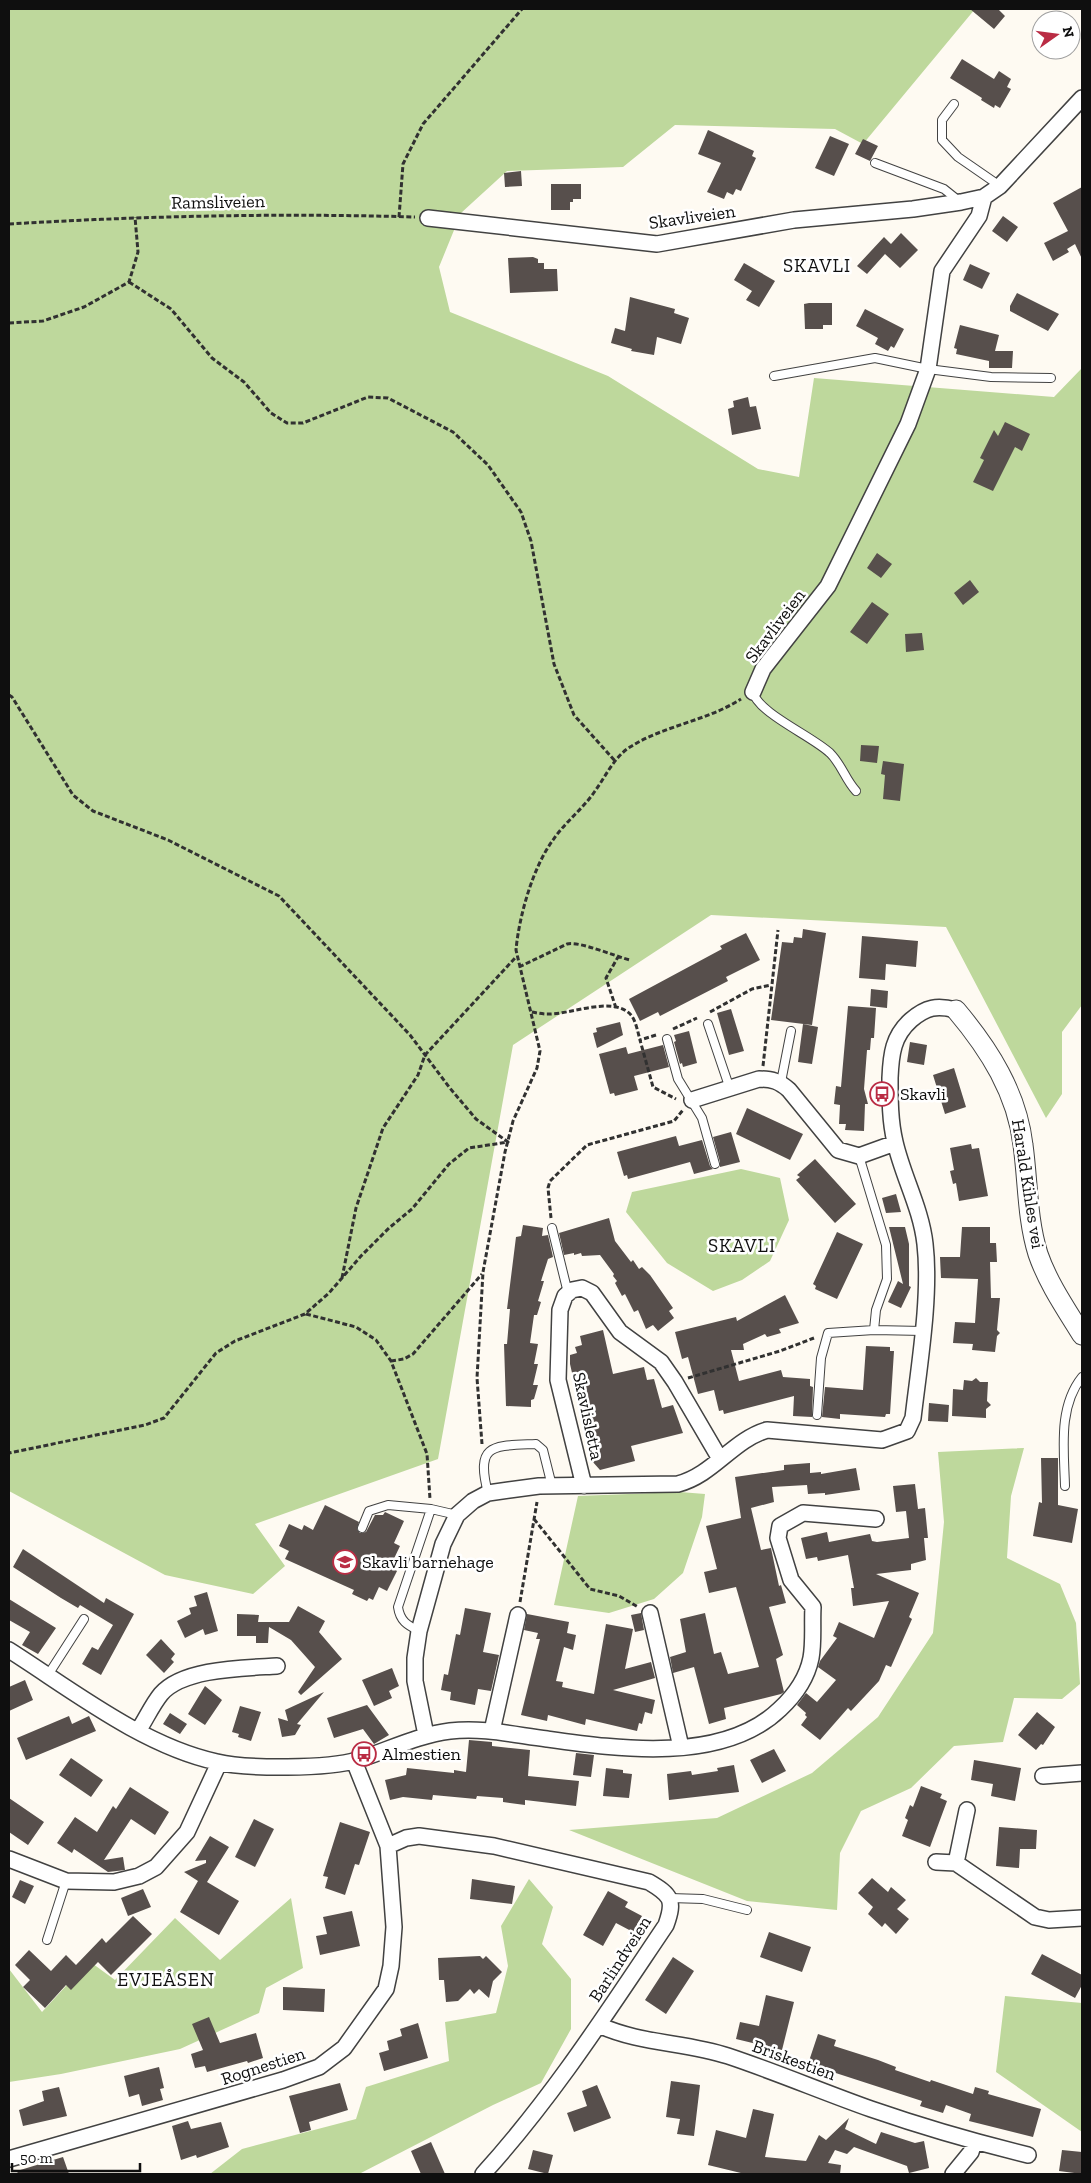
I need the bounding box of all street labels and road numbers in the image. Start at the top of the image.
street label: Ramsliveien [171,190,266,214]
street label: Skavliveien [647,200,737,234]
street label: Skavliveien [740,584,810,667]
street label: Harald Kihles vei [1007,1118,1049,1250]
street label: Skavlisletta [568,1370,608,1462]
street label: Barlindveien [584,1911,656,2006]
street label: Briskestien [749,2035,839,2085]
street label: Rognestien [218,2042,308,2090]

